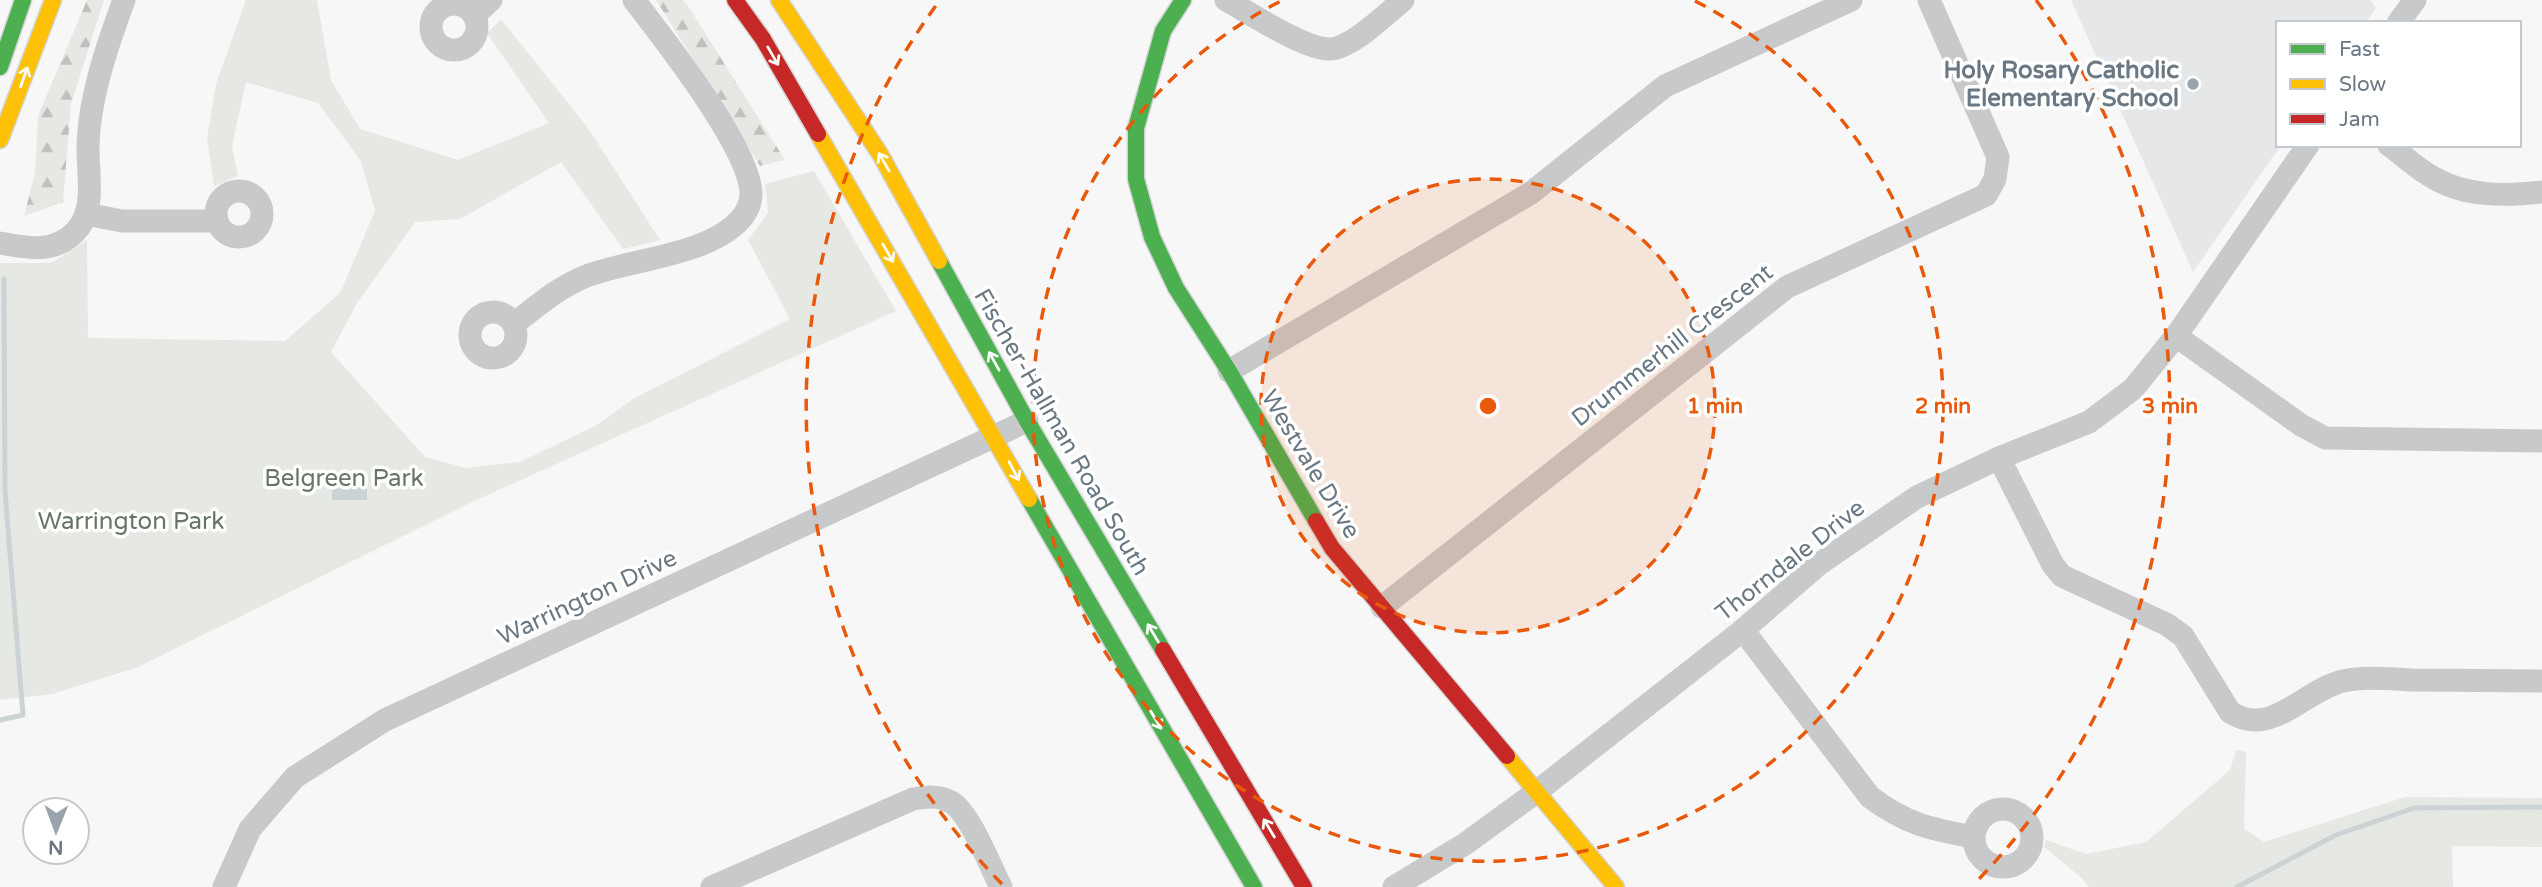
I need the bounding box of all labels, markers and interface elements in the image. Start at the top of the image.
legend [2276,21,2521,147]
text: Fast [2339,37,2380,62]
one-way arrow [766,46,780,66]
place label: Holy Rosary Catholic Elementary School [1944,56,2179,113]
one-way arrow [19,66,31,88]
text: Slow [2339,72,2387,97]
marker: Holy Rosary Catholic Elementary School [2185,76,2201,92]
text: Jam [2339,107,2380,132]
one-way arrow [877,152,891,172]
one-way arrow [881,242,895,262]
street label: Drummerhill Crescent [1566,258,1779,433]
street label: Fischer-Hallman Road South [967,284,1156,581]
one-way arrow [987,351,1000,372]
street label: Westvale Drive [1255,385,1366,544]
centre of rings [1476,394,1500,418]
text: 1 min [1687,394,1743,419]
text: 2 min [1915,394,1971,419]
text: 3 min [2142,394,2198,419]
one-way arrow [1008,460,1021,481]
park label: Belgreen Park [264,464,424,493]
street label: Thorndale Drive [1710,493,1871,628]
park label: Warrington Park [38,507,224,536]
street label: Warrington Drive [493,543,681,652]
one-way arrow [1145,623,1159,643]
one-way arrow [1149,710,1163,730]
north arrow [21,796,91,866]
one-way arrow [1262,819,1276,839]
text: N [48,836,64,858]

